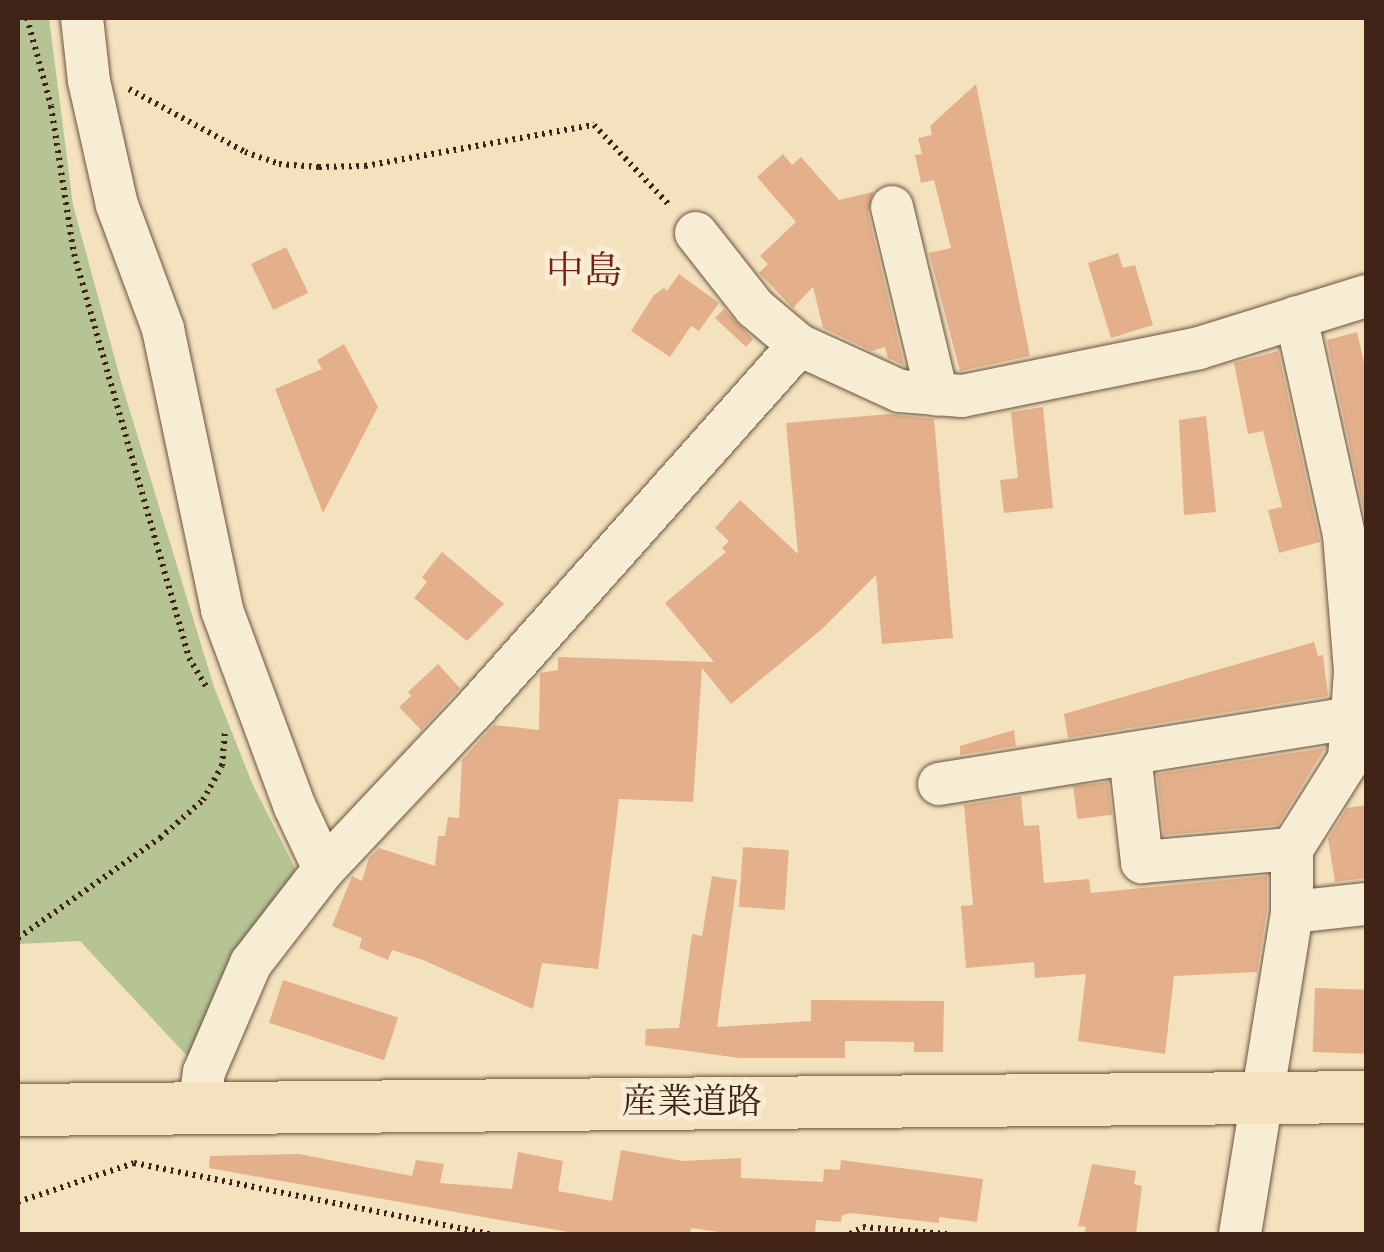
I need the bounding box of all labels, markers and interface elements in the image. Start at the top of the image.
district label: 中島 [546,249,622,295]
street label: 産業道路 [622,1082,762,1124]

